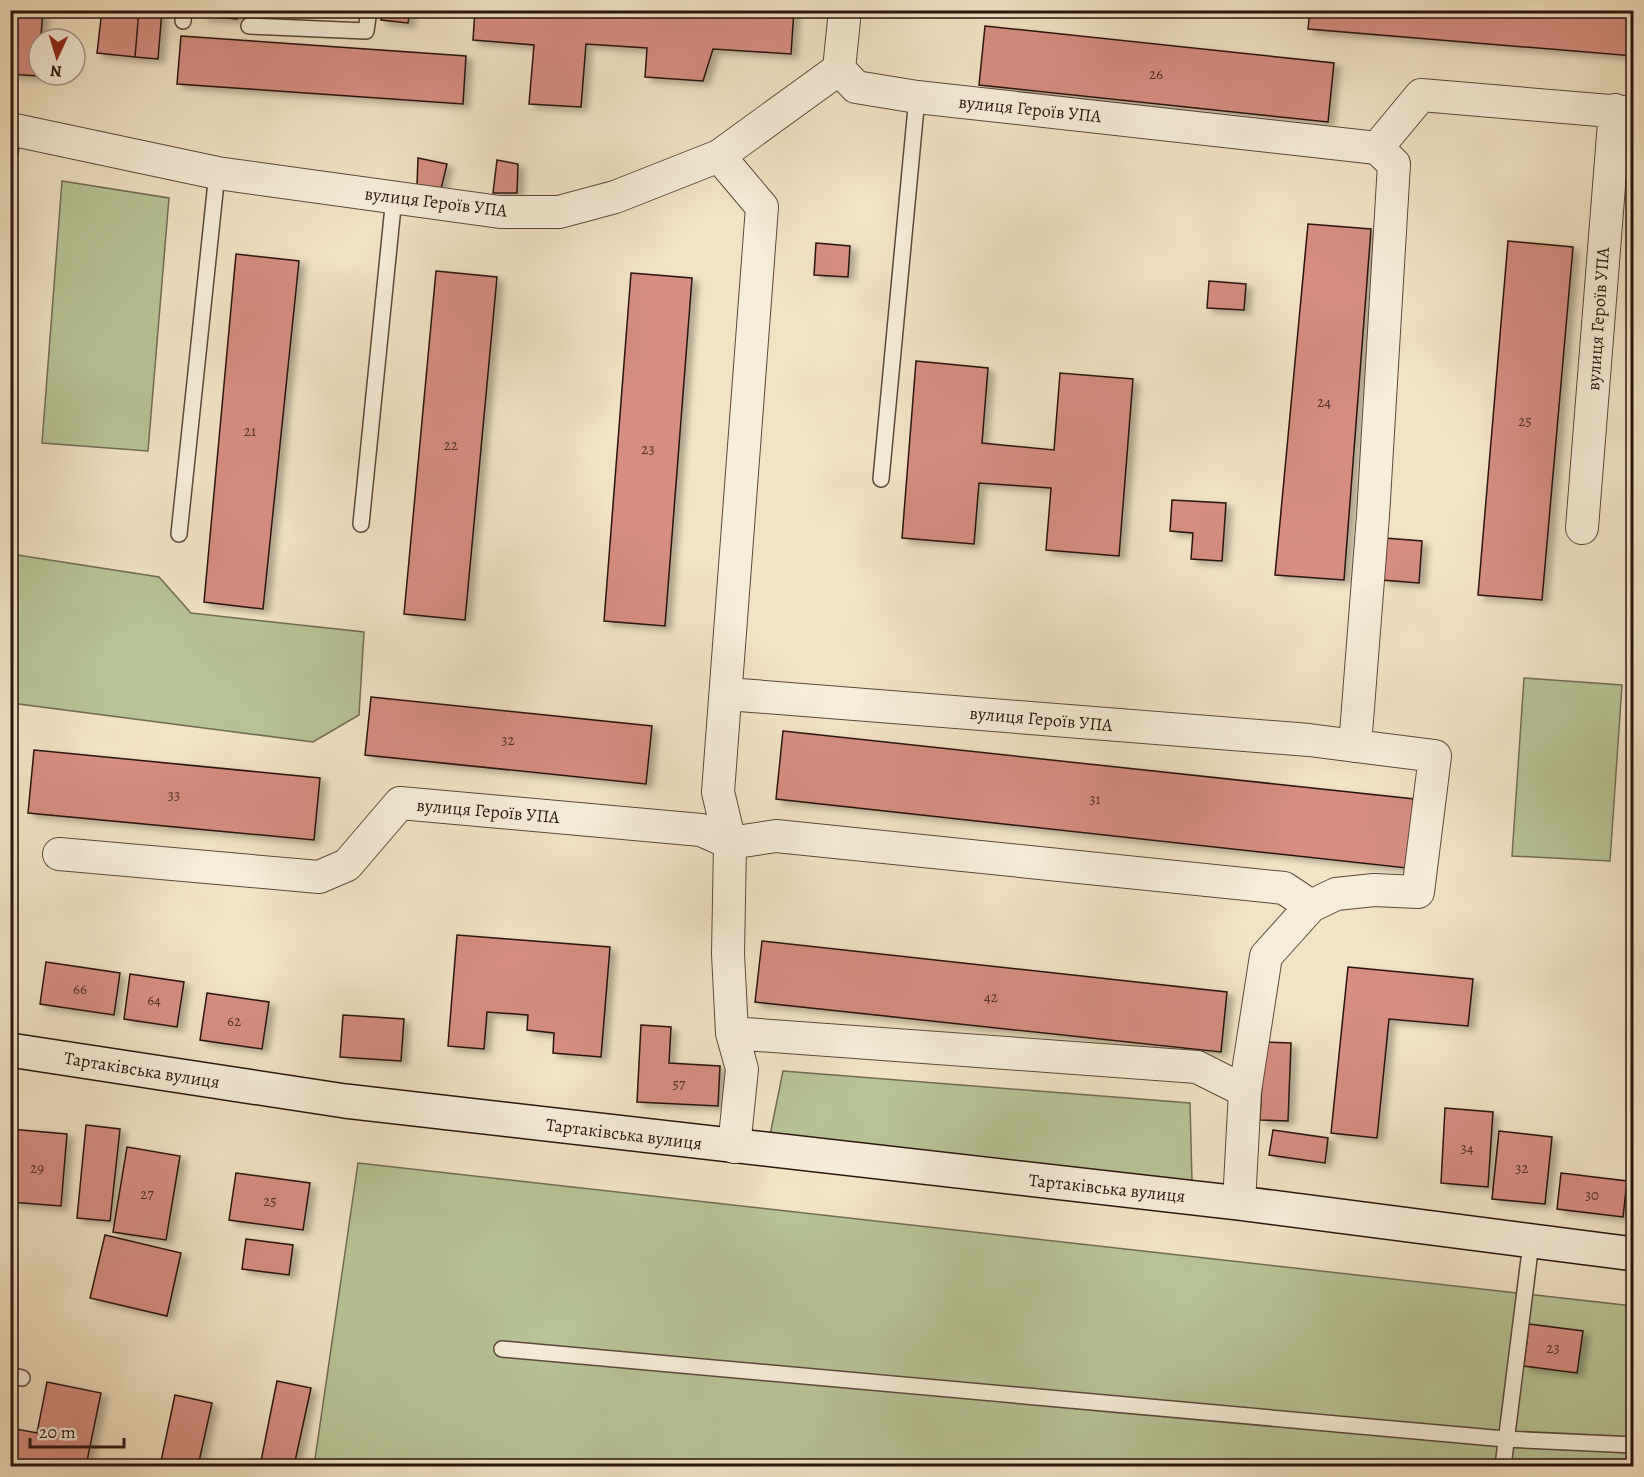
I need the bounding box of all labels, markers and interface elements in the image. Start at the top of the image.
north arrow [27,27,87,87]
text: N [49,60,63,82]
house number: 26 [1149,64,1163,84]
street label: вулиця Героїв УПА [957,90,1103,128]
street label: вулиця Героїв УПА [363,181,509,223]
street label: вулиця Героїв УПА [1581,246,1615,391]
house number: 24 [1317,392,1331,412]
house number: 25 [1518,411,1532,431]
house number: 21 [244,421,256,441]
house number: 22 [444,435,458,455]
house number: 23 [641,439,655,459]
street label: вулиця Героїв УПА [968,701,1114,737]
house number: 32 [501,730,515,750]
house number: 33 [168,785,180,805]
house number: 31 [1089,789,1101,809]
street label: вулиця Героїв УПА [415,793,561,829]
house number: 66 [73,979,87,999]
house number: 42 [984,987,998,1007]
house number: 64 [147,990,161,1010]
house number: 62 [227,1011,241,1031]
street label: Тартаківська вулиця [62,1046,222,1094]
house number: 57 [673,1074,686,1094]
street label: Тартаківська вулиця [544,1113,704,1155]
house number: 34 [1460,1138,1474,1158]
house number: 29 [30,1158,44,1178]
house number: 32 [1515,1158,1529,1178]
street label: Тартаківська вулиця [1027,1168,1187,1208]
house number: 27 [140,1184,154,1204]
house number: 30 [1585,1185,1599,1205]
house number: 25 [263,1191,277,1211]
house number: 23 [1546,1338,1560,1358]
scale bar [30,1411,124,1449]
text: 20 m [39,1420,76,1444]

